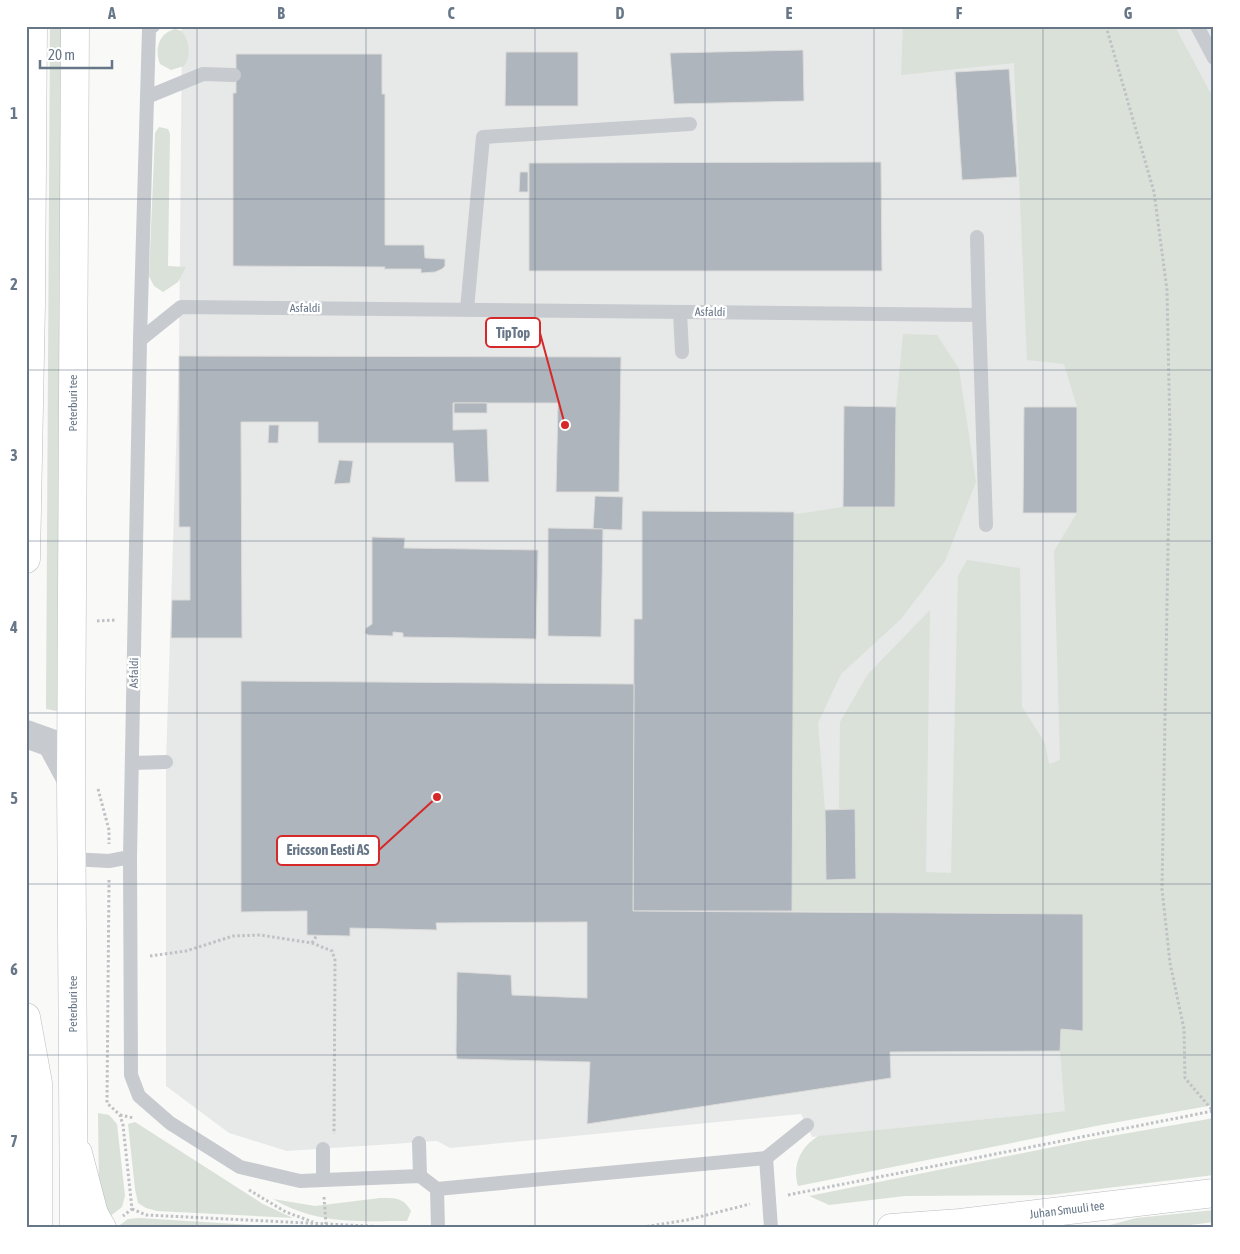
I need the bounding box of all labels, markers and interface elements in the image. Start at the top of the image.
text: A [107,4,116,22]
text: B [277,4,285,22]
text: C [447,4,455,22]
text: D [616,4,625,22]
text: E [786,4,793,22]
text: F [956,4,963,22]
text: G [1124,4,1133,22]
scale bar [40,38,112,70]
text: 20 m [48,46,75,63]
text: 1 [10,104,18,122]
text: 2 [10,275,18,293]
street label: Asfaldi [290,301,320,315]
street label: Asfaldi [695,305,725,319]
callout: TipTop [486,318,540,347]
text: TipTop [496,325,530,341]
street label: Peterburi tee [66,374,80,432]
text: 3 [10,446,18,464]
text: 4 [9,618,18,636]
street label: Asfaldi [127,658,141,688]
text: 5 [10,789,18,807]
callout: Ericsson Eesti AS [277,836,379,865]
text: Ericsson Eesti AS [287,842,370,858]
text: 6 [10,960,18,978]
street label: Peterburi tee [66,975,80,1033]
text: 7 [10,1132,18,1150]
street label: Juhan Smuuli tee [1029,1198,1105,1222]

